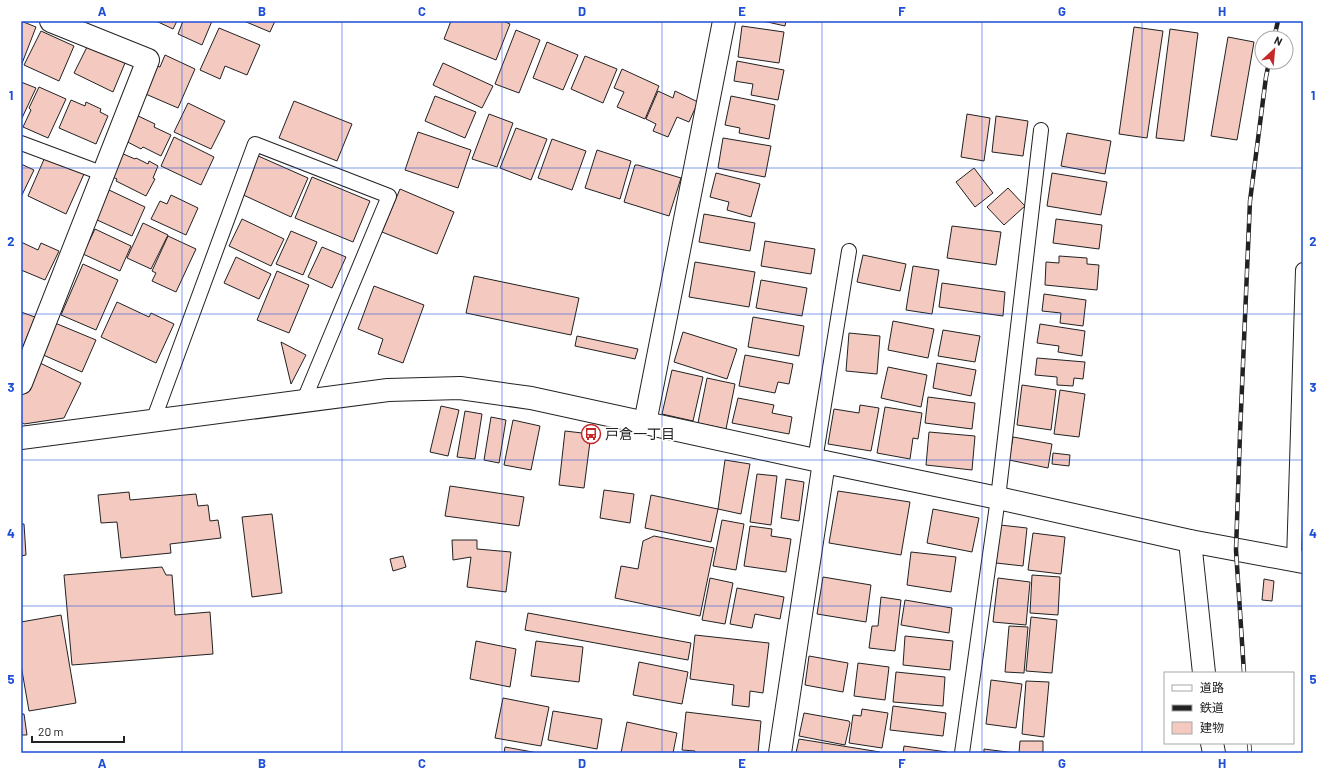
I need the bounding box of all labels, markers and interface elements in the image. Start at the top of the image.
text: A [98,3,107,19]
text: B [258,3,266,19]
text: C [418,3,426,19]
text: D [578,3,586,19]
text: E [738,3,746,19]
text: F [898,3,906,19]
text: G [1058,3,1066,19]
text: H [1218,3,1226,19]
north arrow [1254,30,1294,70]
text: N [1272,33,1285,48]
text: 1 [9,87,13,103]
text: 1 [1311,87,1315,103]
text: 2 [7,233,15,249]
text: 2 [1309,233,1317,249]
text: 3 [7,379,15,395]
text: 3 [1309,379,1317,395]
bus stop icon: 戸倉一丁目 [580,423,602,445]
place label: 戸倉一丁目 [605,425,675,442]
text: 4 [7,525,15,541]
text: 4 [1309,525,1317,541]
text: 5 [7,671,15,687]
text: 5 [1309,671,1317,687]
legend [1164,672,1294,744]
text: 道路 [1200,680,1224,694]
text: 鉄道 [1200,700,1224,714]
scale bar [32,718,124,744]
text: 建物 [1200,720,1224,734]
text: 20 m [38,724,64,738]
text: A [98,755,107,771]
text: B [258,755,266,771]
text: C [418,755,426,771]
text: D [578,755,586,771]
text: E [738,755,746,771]
text: F [898,755,906,771]
text: G [1058,755,1066,771]
text: H [1218,755,1226,771]

